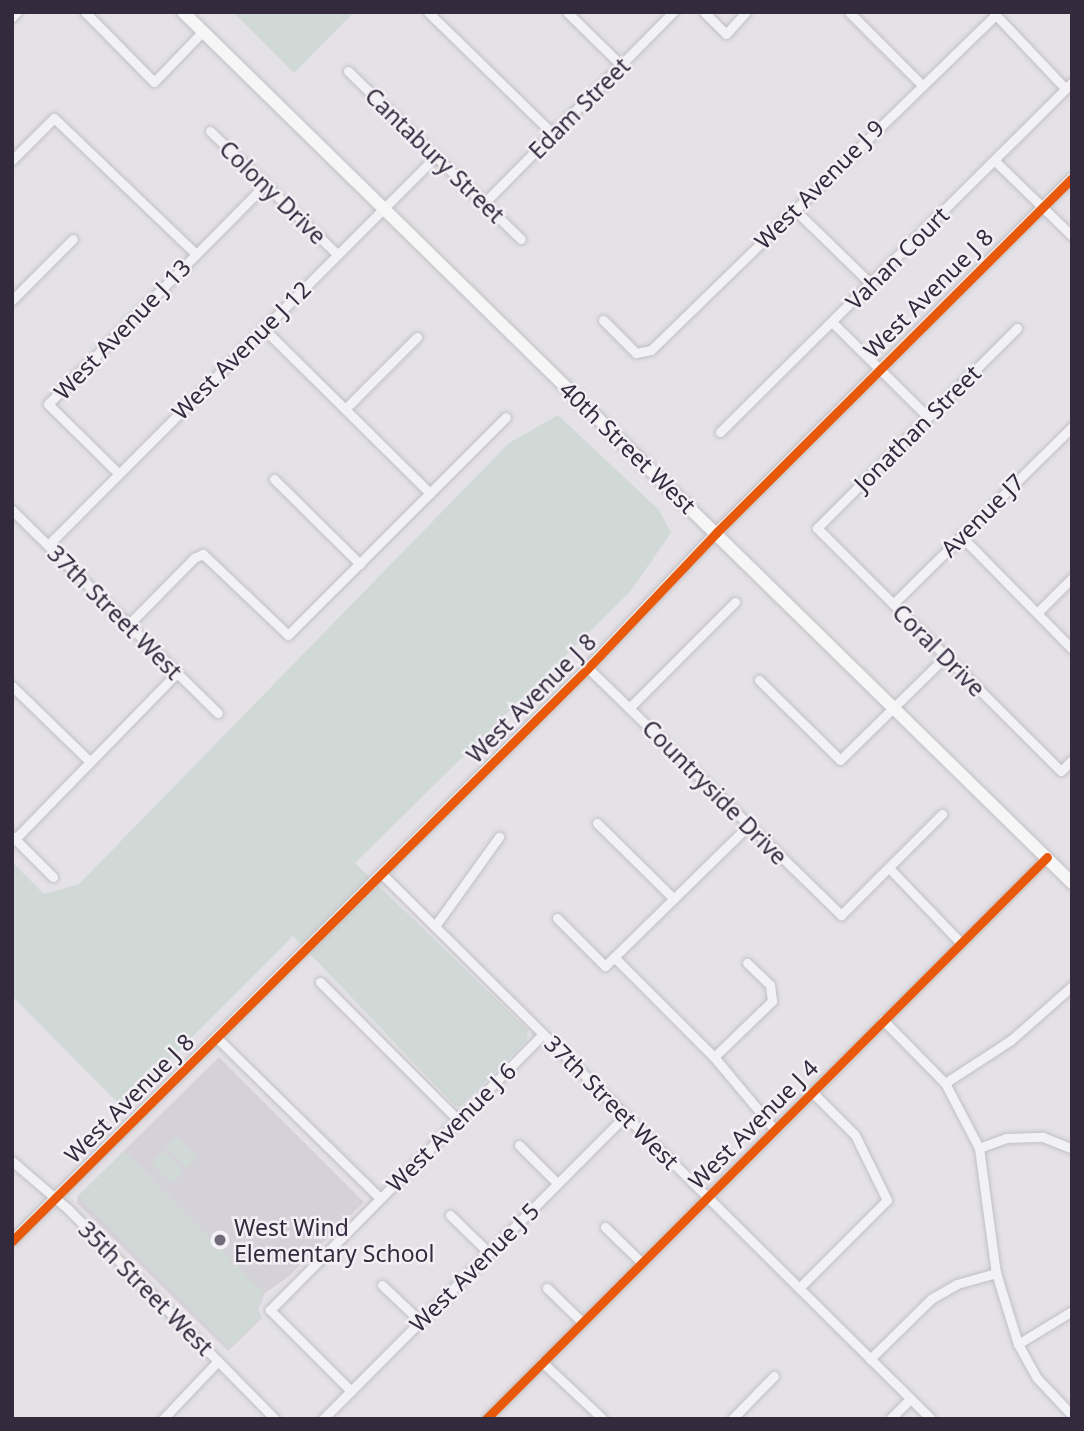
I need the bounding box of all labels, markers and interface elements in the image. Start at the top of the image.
street label: Edam Street [523,52,635,164]
street label: Cantabury Street [360,82,510,228]
street label: West Avenue J 9 [749,114,889,254]
street label: Colony Drive [214,134,332,250]
street label: Vahan Court [840,201,954,315]
street label: West Avenue J 8 [858,223,998,363]
street label: West Avenue J 13 [48,253,196,405]
street label: West Avenue J 12 [166,275,316,425]
street label: Jonathan Street [848,359,986,497]
street label: 40th Street West [554,375,702,519]
street label: Avenue J7 [935,468,1029,562]
street label: 37th Street West [42,539,188,685]
street label: Coral Drive [887,598,991,702]
street label: West Avenue J 8 [461,628,601,768]
street label: Countryside Drive [637,714,793,870]
street label: West Avenue J 8 [59,1028,199,1168]
street label: 37th Street West [539,1029,685,1175]
street label: West Avenue J 4 [683,1054,823,1194]
street label: West Avenue J 6 [381,1057,521,1197]
street label: West Avenue J 5 [404,1197,544,1337]
place label: West Wind Elementary School [234,1213,434,1267]
street label: 35th Street West [73,1215,219,1361]
marker: West Wind Elementary School [212,1232,228,1248]

